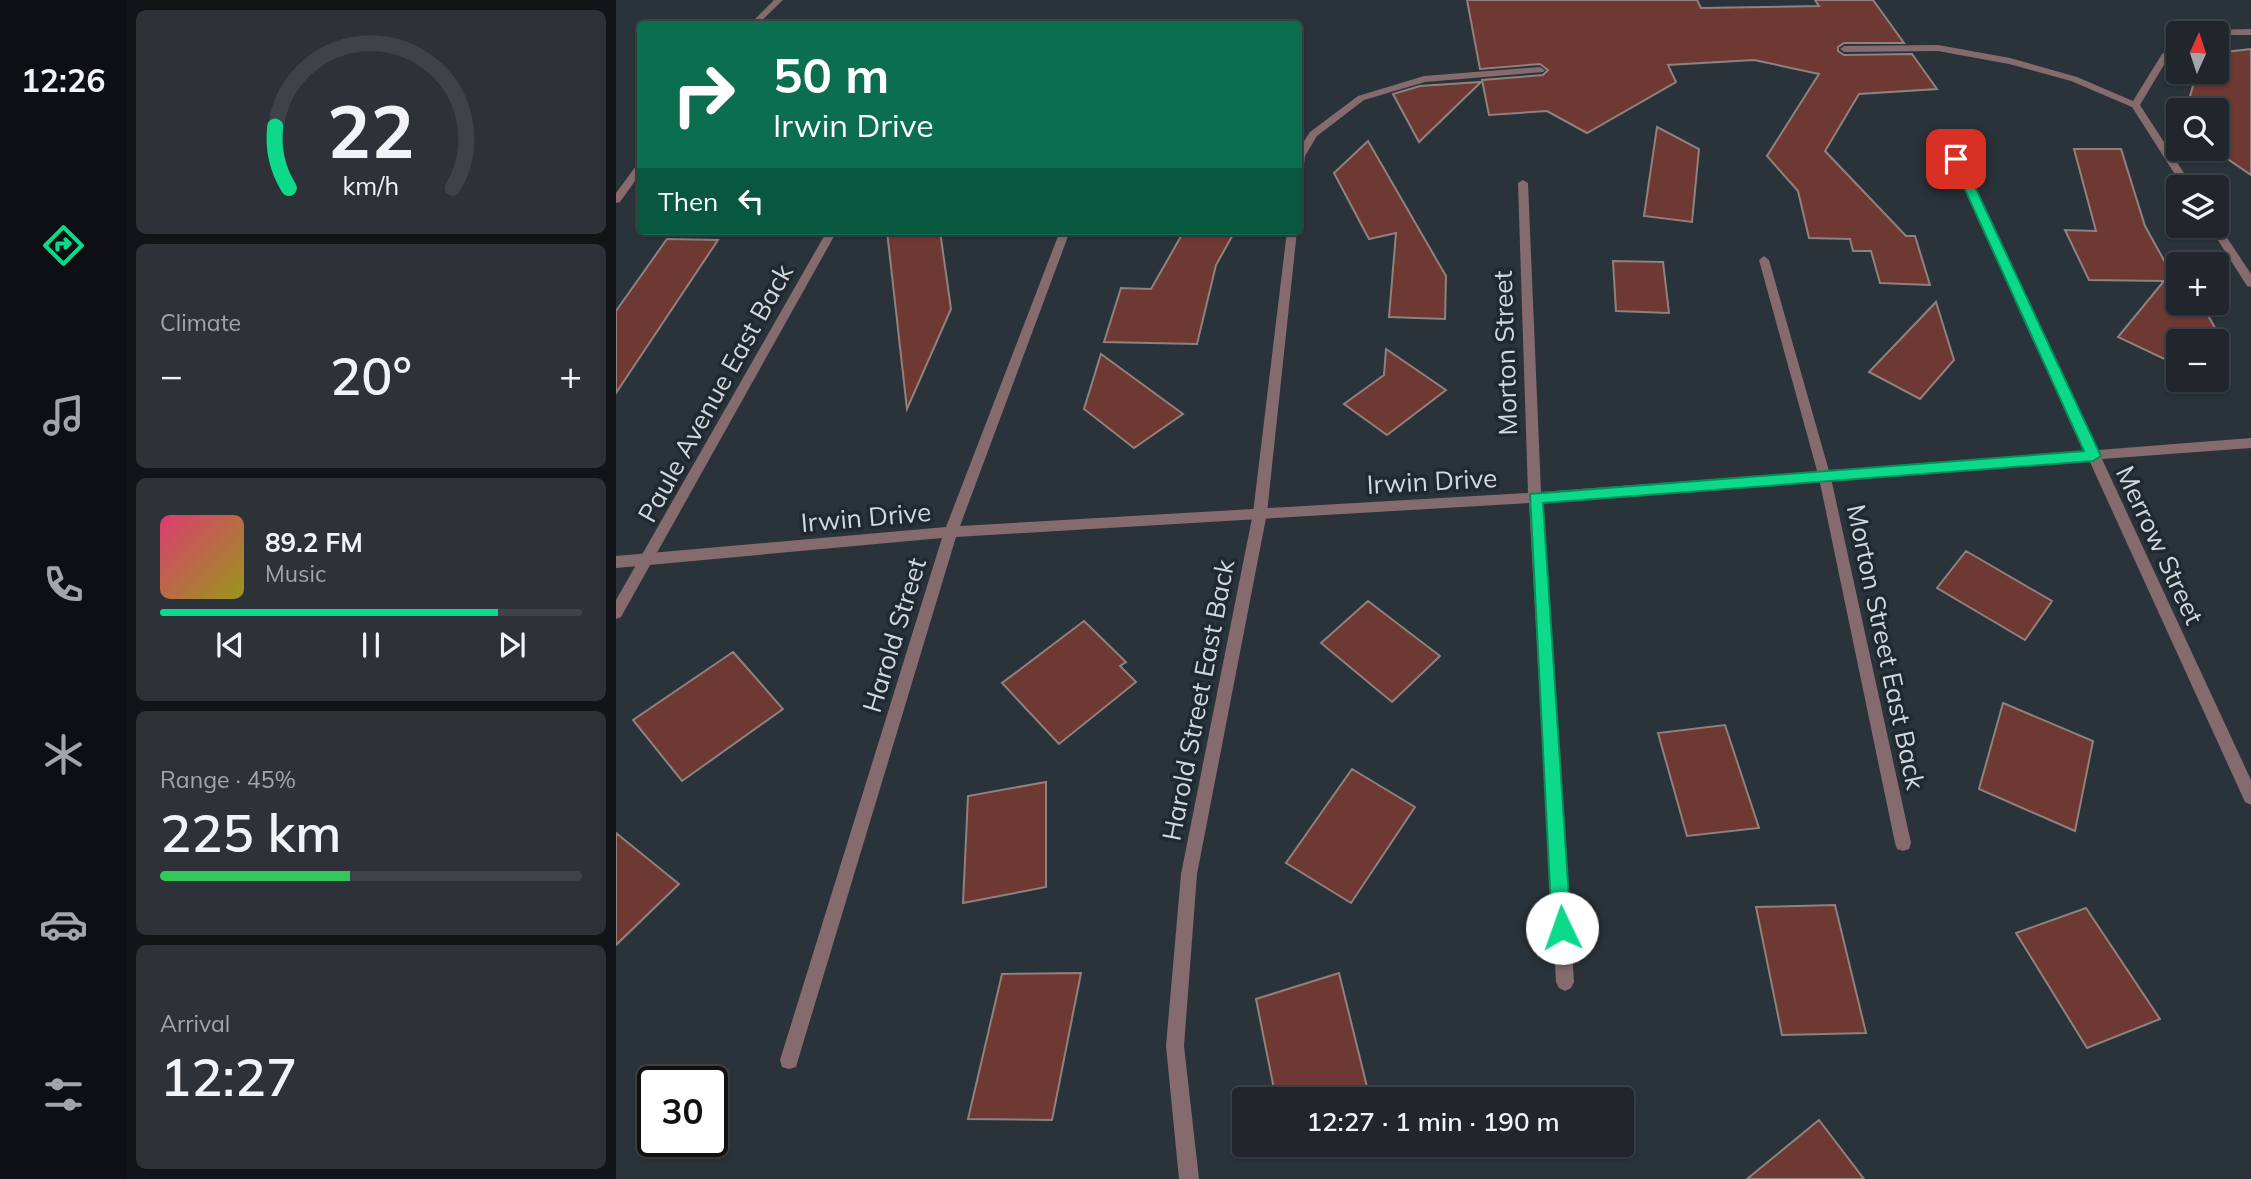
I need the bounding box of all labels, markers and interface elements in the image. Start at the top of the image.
north arrow [2166,21,2230,84]
map controls [2166,21,2229,392]
text: 50 m [773,44,889,105]
icon: right [658,49,749,140]
text: 12:26 [21,60,105,100]
text: 22 [327,85,415,176]
button: search [2166,98,2229,161]
text: Irwin Drive [773,105,934,145]
pin [1926,129,1986,189]
icon: arrive [1937,140,1975,178]
text: km/h [343,170,399,201]
button: layers [2166,175,2229,238]
icon: left [732,182,770,220]
text: Then [658,185,718,218]
icon: directions [39,221,88,270]
button: + [2166,252,2229,315]
street label: Paule Avenue East Back [630,258,800,528]
street label: Morton Street [1486,270,1524,436]
text: Climate [160,308,241,337]
button: − [2166,329,2229,392]
text: 20° [330,343,412,408]
text: − [160,351,183,399]
text: + [559,351,582,399]
icon: music [39,391,88,440]
street label: Merrow Street [2109,460,2211,630]
street label: Irwin Drive [1366,461,1498,501]
street label: Irwin Drive [800,495,932,539]
street label: Morton Street East Back [1840,501,1932,793]
text: 89.2 FM [265,526,363,559]
street label: Harold Street [855,554,933,716]
street label: Harold Street East Back [1155,556,1242,843]
text: Music [265,559,326,588]
icon: phone [39,560,88,609]
icon: previous [211,626,249,664]
icon: pause [352,626,390,664]
icon: next [493,626,531,664]
icon: climate [39,730,88,779]
text: Range · 45% [160,765,296,794]
text: 225 km [160,800,341,865]
position arrow [1525,891,1599,965]
icon: car [39,900,88,949]
text: Arrival [160,1009,230,1038]
text: 12:27 [160,1044,297,1109]
speed limit sign: 30 [637,1066,728,1157]
icon: filters [39,1070,88,1119]
text: 12:27 · 1 min · 190 m [1306,1105,1560,1138]

